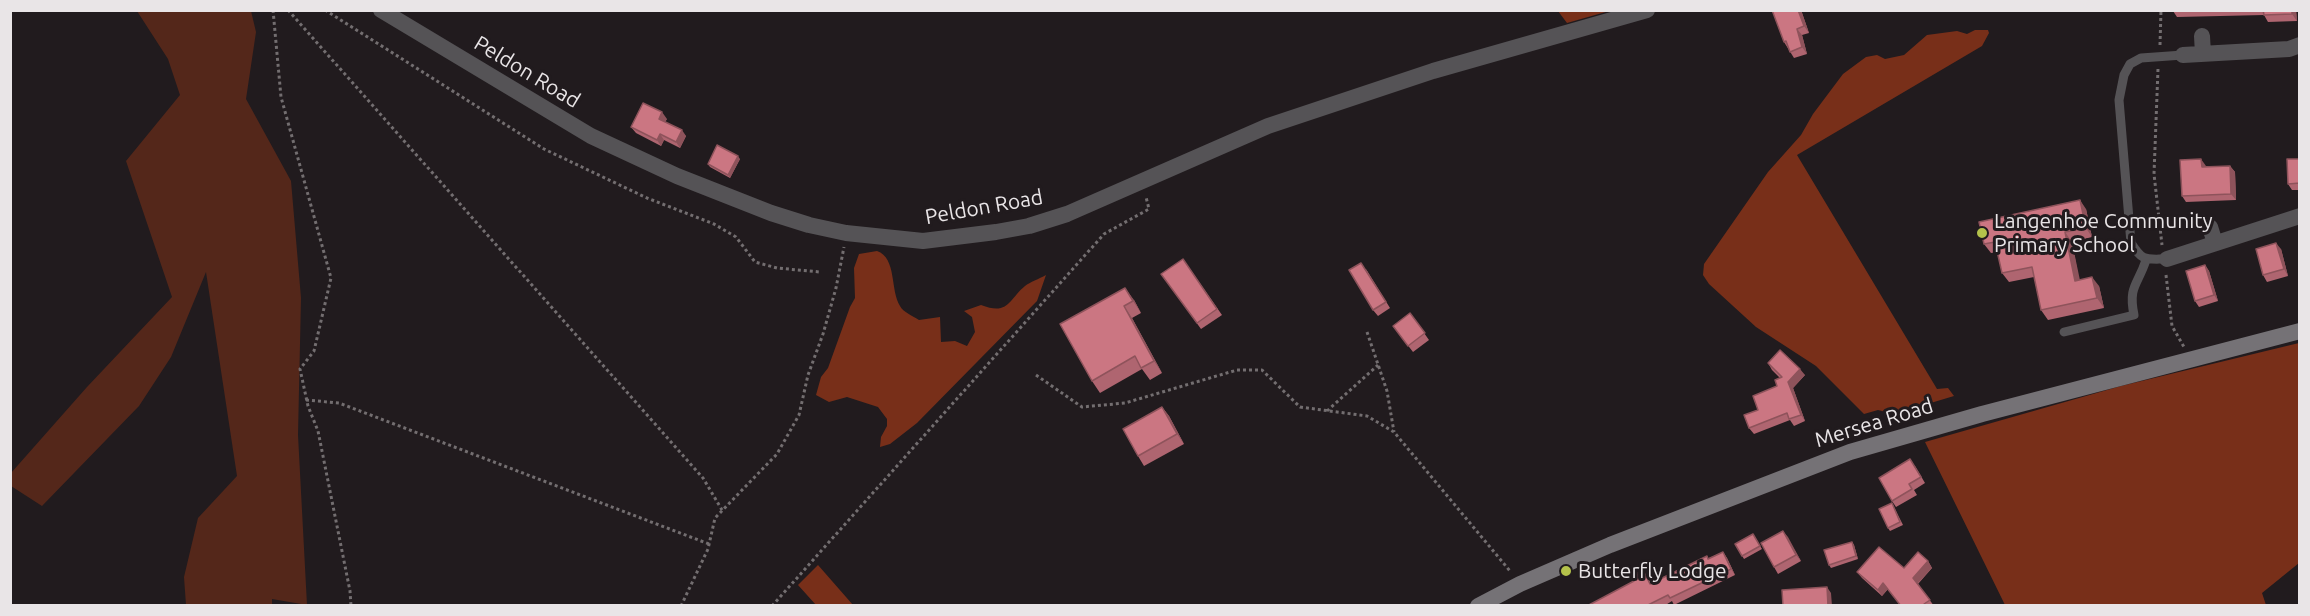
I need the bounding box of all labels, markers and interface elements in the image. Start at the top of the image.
street label: Peldon Road [470,31,584,113]
street label: Peldon Road [923,184,1045,230]
place label: Langenhoe Community Primary School [1994,208,2213,258]
marker: Langenhoe Community Primary School [1975,226,1989,240]
street label: Mersea Road [1812,393,1936,453]
place label: Butterfly Lodge [1578,558,1727,584]
marker: Butterfly Lodge [1559,564,1573,578]

